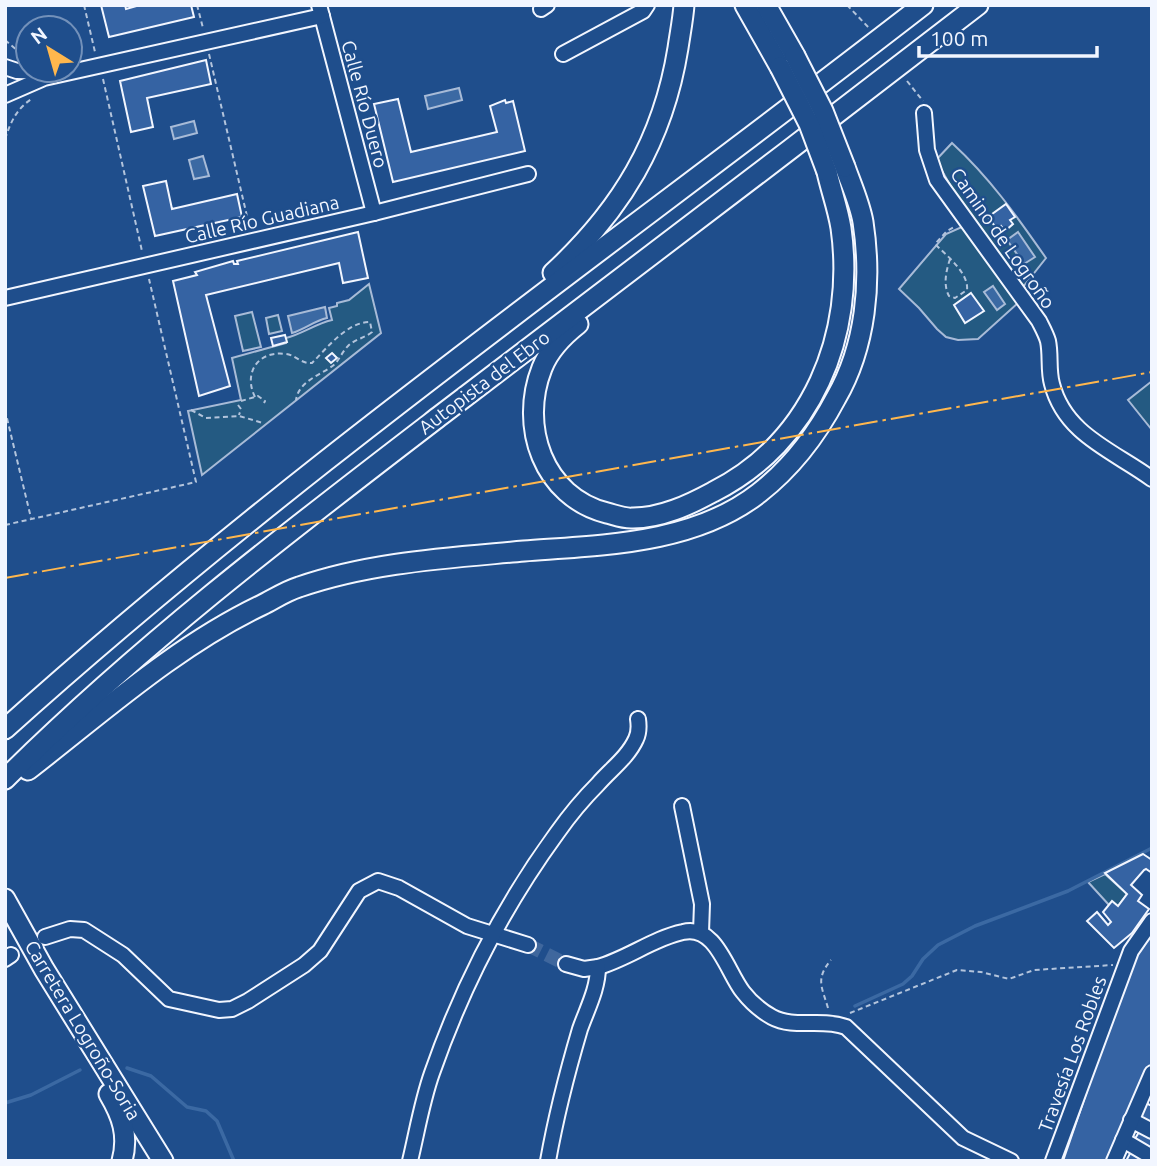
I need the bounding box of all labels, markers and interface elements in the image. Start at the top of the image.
north arrow [14,14,84,84]
scale bar [919,14,1098,58]
text: N [26,22,51,48]
text: 100 m [930,26,988,50]
street label: Calle Río Duero [337,38,393,170]
street label: Camino de Logroño [946,163,1060,313]
street label: Calle Río Guadiana [183,191,341,247]
street label: Autopista del Ebro [414,326,554,438]
street label: Carretera Logroño-Soria [21,936,145,1124]
street label: Travesía Los Robles [1034,973,1110,1135]

